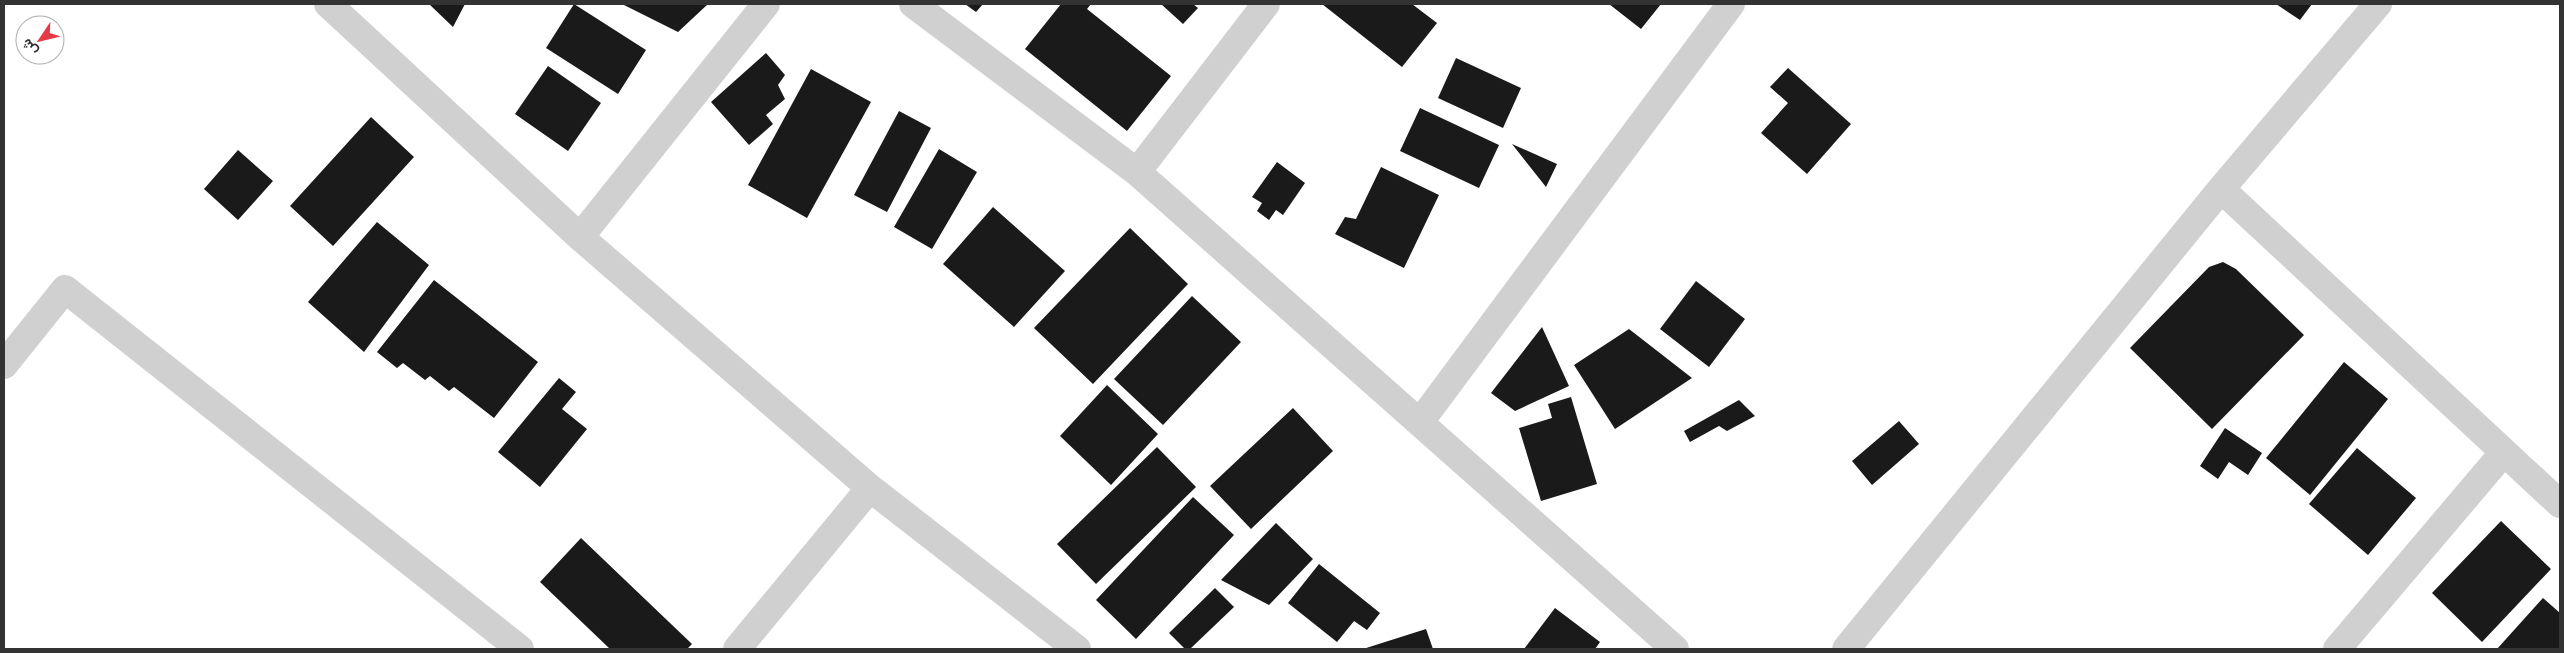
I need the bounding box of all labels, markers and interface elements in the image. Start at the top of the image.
north arrow [15,15,65,65]
text: ش [20,35,42,58]

